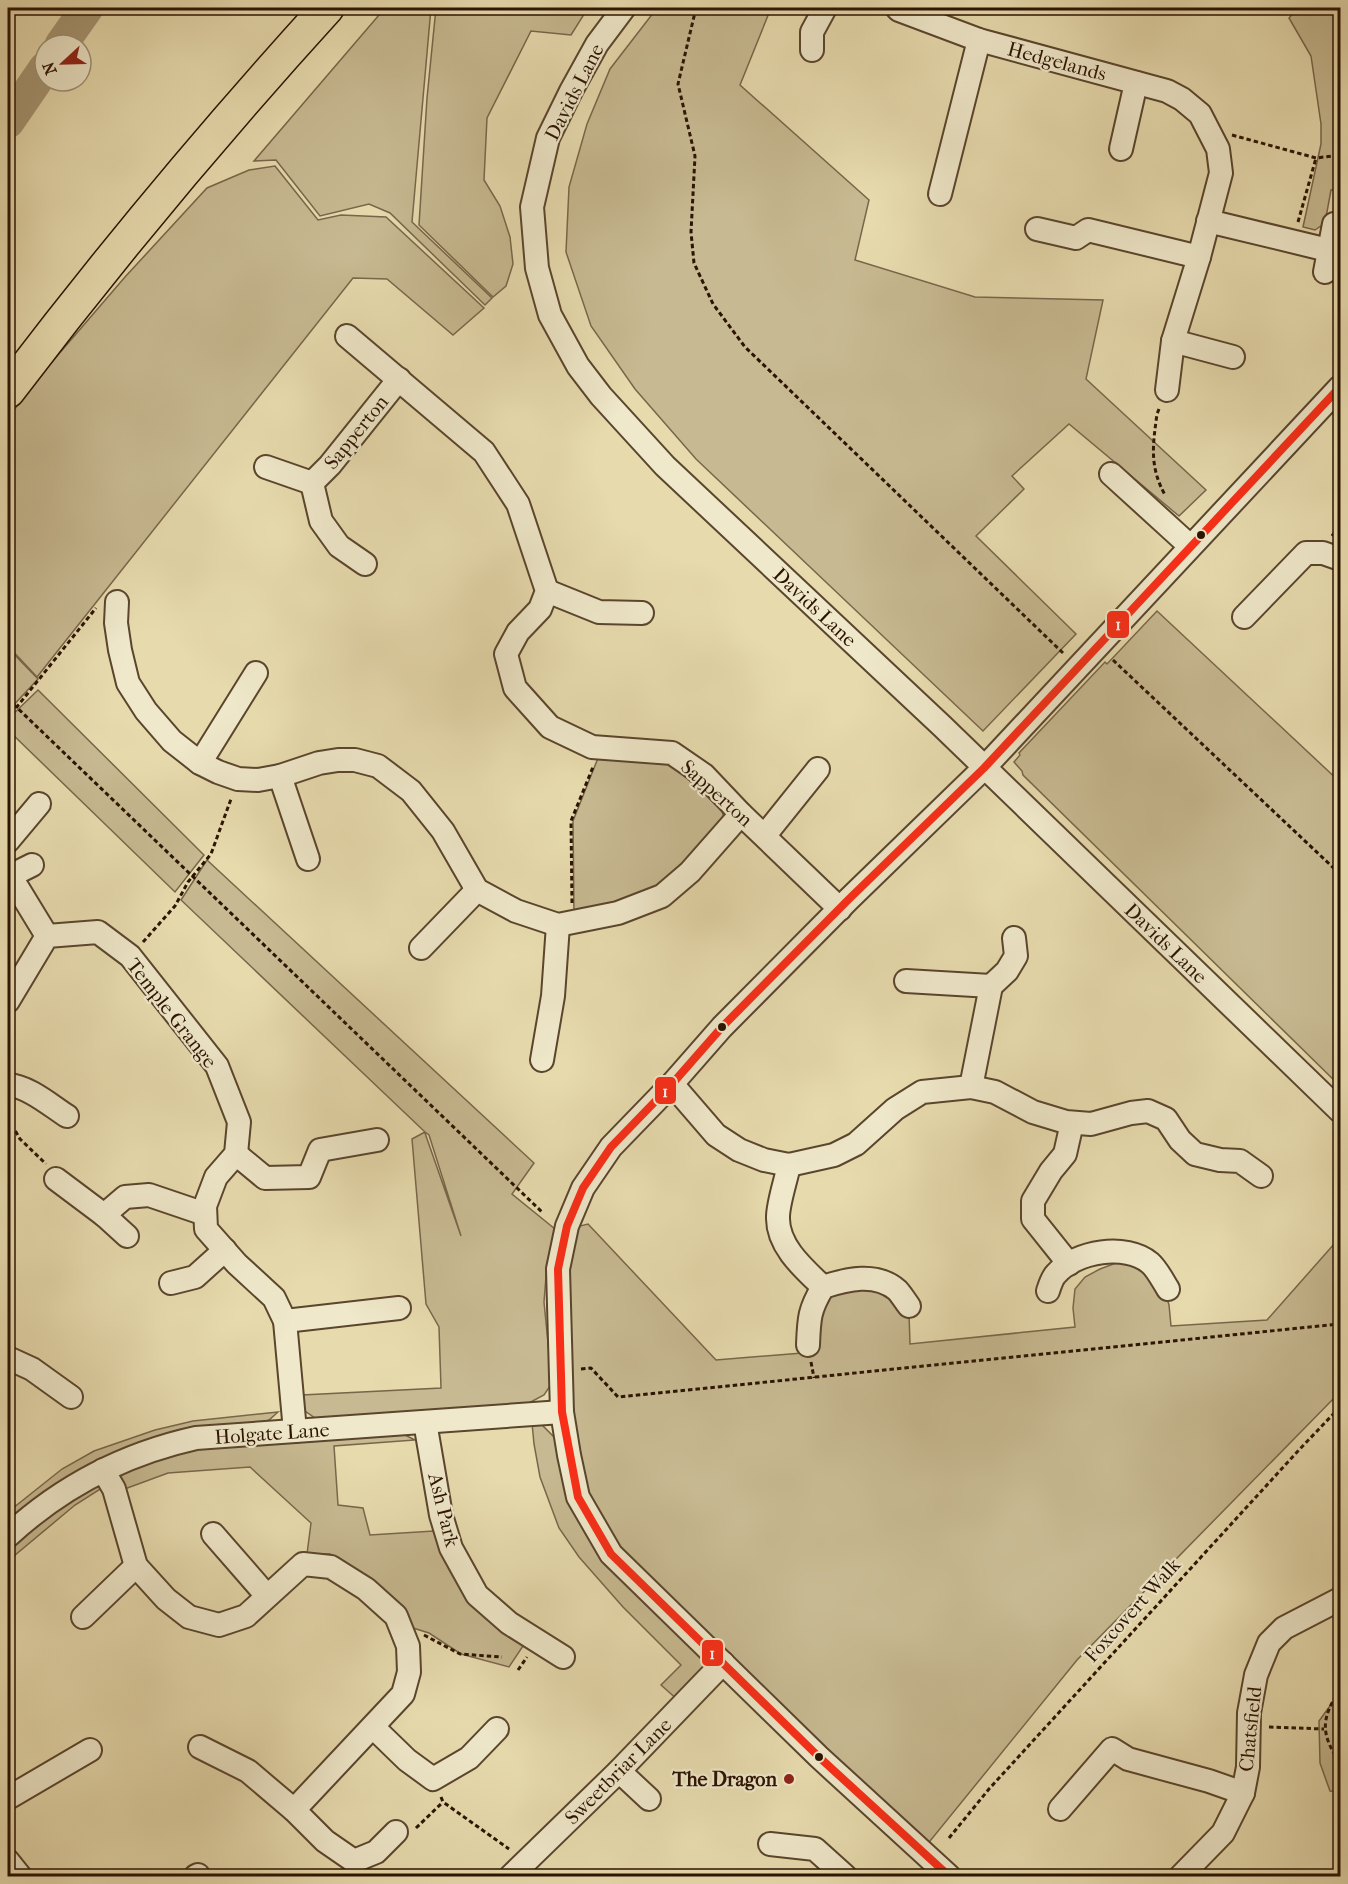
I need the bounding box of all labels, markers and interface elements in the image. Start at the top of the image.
north arrow [33,33,93,93]
street label: Hedgelands [1005,37,1109,86]
street label: Davids Lane [540,40,609,144]
text: N [38,58,61,78]
street label: Sapperton [320,390,393,474]
unlabelled marker [1195,529,1207,541]
street label: Davids Lane [768,563,861,652]
line badge: 1 [1106,610,1130,639]
text: 1 [1115,615,1121,634]
street label: Sapperton [676,755,758,832]
street label: Davids Lane [1120,899,1212,988]
street label: Temple Grange [122,954,222,1073]
unlabelled marker [716,1021,728,1033]
line badge: 1 [654,1076,677,1105]
text: 1 [662,1082,668,1101]
street label: Holgate Lane [214,1418,330,1449]
street label: Ash Park [423,1470,464,1550]
street label: Foxcovert Walk [1080,1553,1186,1667]
line badge: 1 [701,1639,724,1667]
text: 1 [709,1644,715,1663]
street label: Chatsfield [1235,1684,1267,1773]
street label: Sweetbriar Lane [560,1713,676,1829]
unlabelled marker [813,1751,825,1763]
place label: The Dragon [672,1768,777,1791]
marker: The Dragon [782,1772,796,1786]

